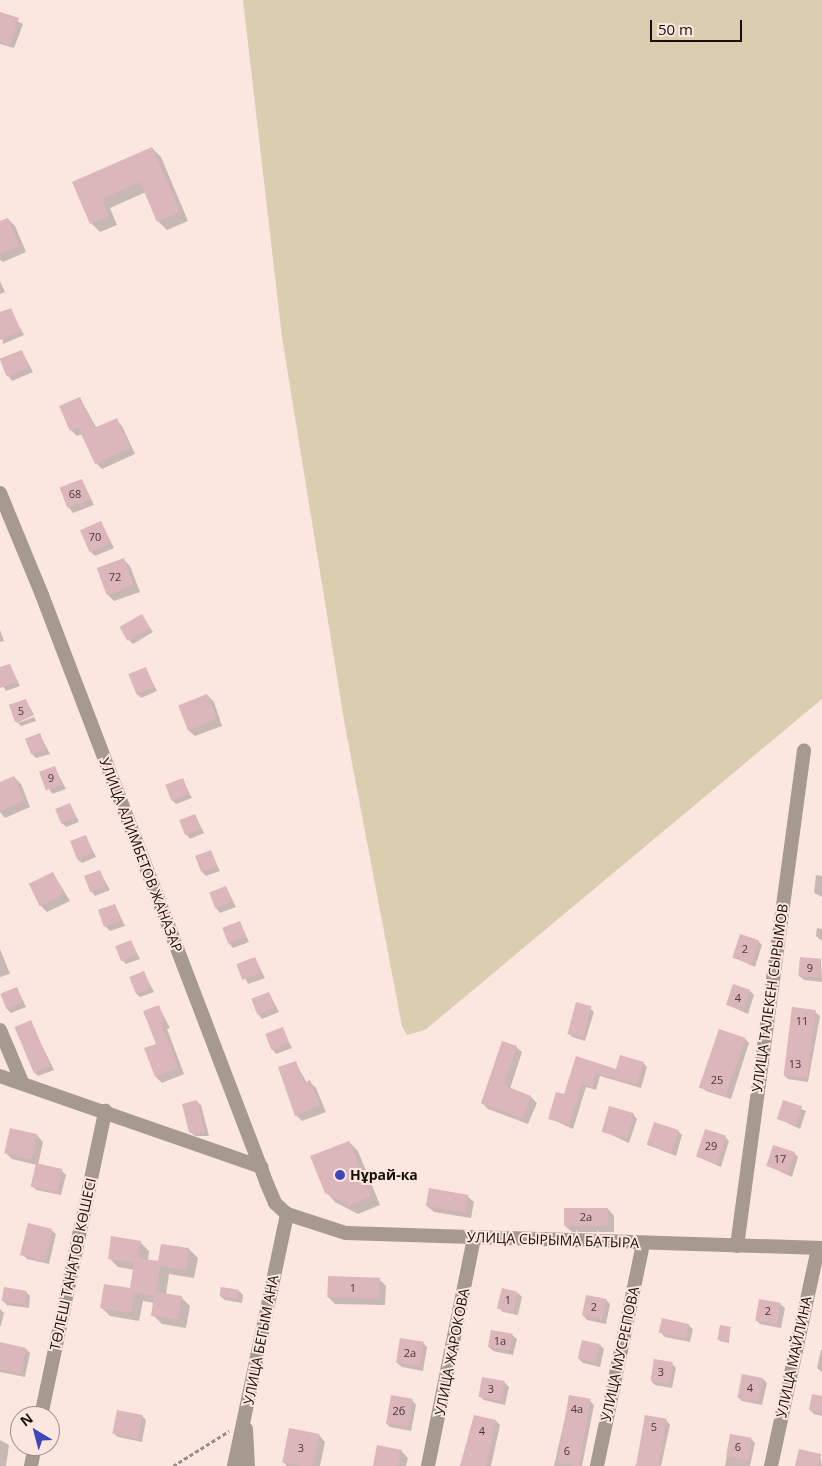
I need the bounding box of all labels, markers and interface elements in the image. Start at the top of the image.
scale bar [652,10,744,42]
text: 50 m [658,19,693,39]
house number: 68 [69,487,81,501]
house number: 70 [89,530,101,544]
house number: 72 [109,570,121,584]
house number: 5 [18,704,24,718]
street label: УЛИЦА АЛИМБЕТОВ ЖАНАЗАР [96,755,186,955]
house number: 9 [48,771,54,785]
street label: УЛИЦА ТАЛЕКЕН СЫРЫМОВ [748,903,792,1093]
house number: 2 [742,942,748,956]
house number: 9 [807,961,813,975]
house number: 4 [735,991,741,1005]
house number: 11 [796,1014,808,1028]
house number: 13 [789,1057,801,1071]
house number: 25 [711,1073,723,1087]
house number: 29 [705,1139,717,1153]
house number: 17 [774,1152,786,1166]
place label: Нұрай-ка [350,1167,418,1183]
marker: Нұрай-ка [334,1169,346,1181]
street label: ТӨЛЕШ ТАНАТОВ КӨШЕСІ [47,1176,99,1352]
house number: 2а [580,1210,592,1224]
street label: УЛИЦА СЫРЫМА БАТЫРА [467,1229,639,1251]
street label: УЛИЦА БЕГЫМ АНА [240,1274,282,1406]
house number: 1 [350,1281,356,1295]
street label: УЛИЦА МУСРЕПОВА [598,1285,642,1423]
street label: УЛИЦА ЖАРОКОВА [431,1287,473,1417]
house number: 1 [505,1293,511,1307]
street label: УЛИЦА МАЙЛИНА [773,1295,815,1419]
house number: 2 [591,1300,597,1314]
house number: 2 [765,1304,771,1318]
house number: 1а [494,1334,506,1348]
house number: 2а [404,1346,416,1360]
house number: 3 [658,1365,664,1379]
house number: 4 [747,1381,753,1395]
house number: 3 [488,1382,494,1396]
house number: 4а [571,1402,583,1416]
house number: 2б [393,1404,405,1418]
north arrow [10,1406,60,1456]
text: N [16,1408,37,1430]
house number: 5 [651,1420,657,1434]
house number: 4 [479,1424,485,1438]
house number: 6 [735,1440,741,1454]
house number: 3 [298,1441,304,1455]
house number: 6 [564,1444,570,1458]

